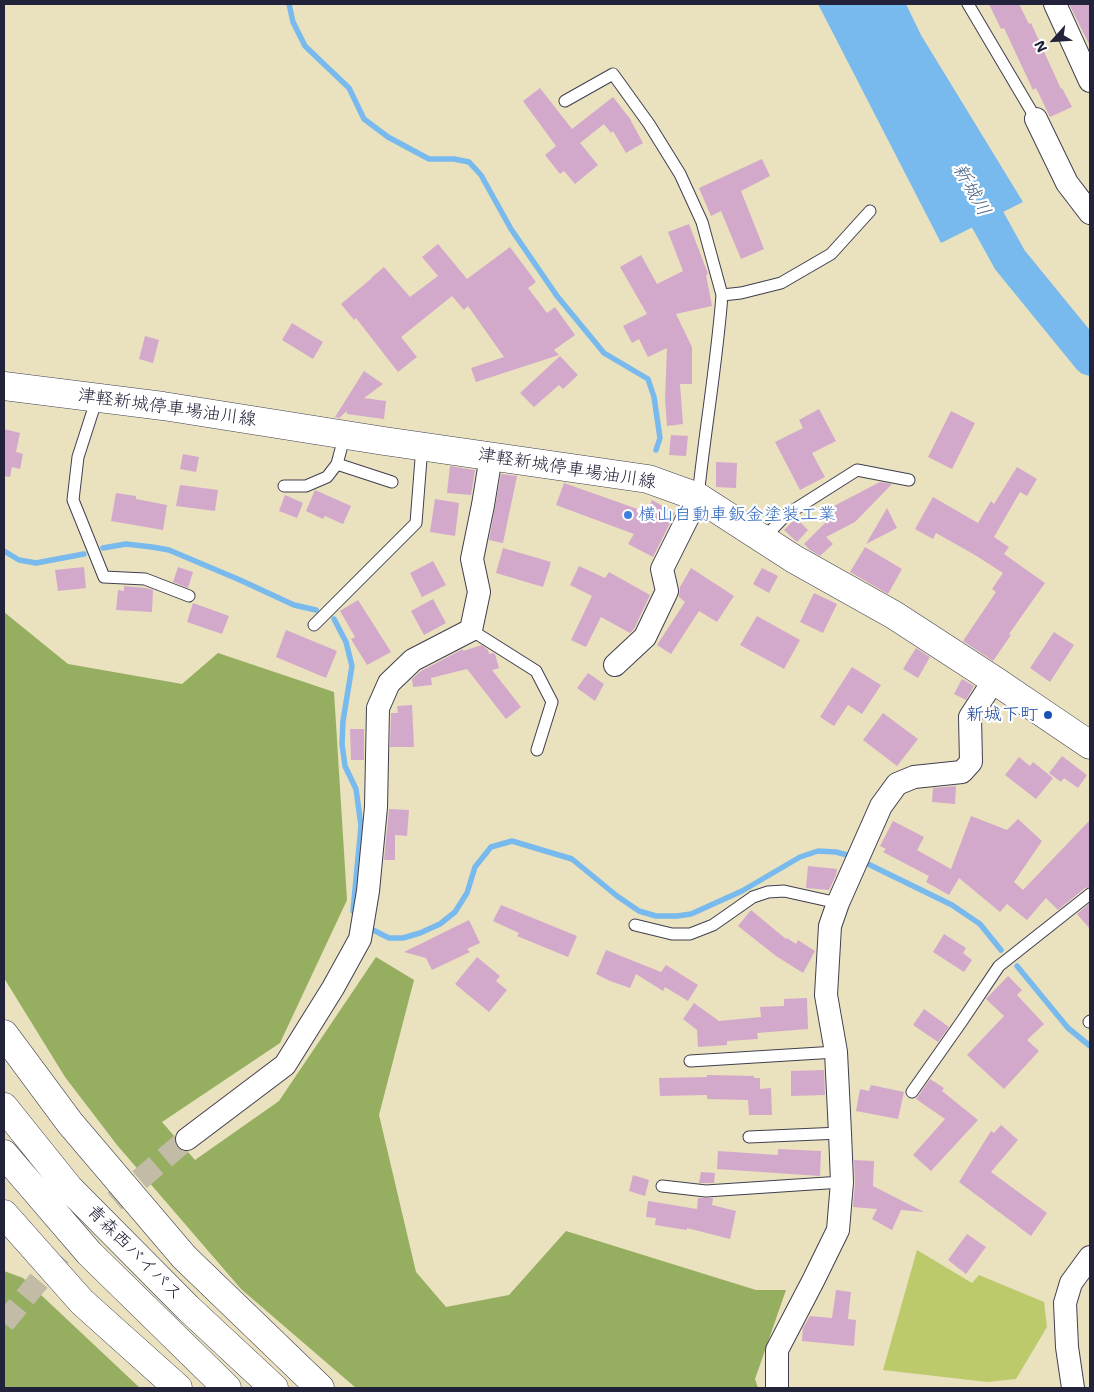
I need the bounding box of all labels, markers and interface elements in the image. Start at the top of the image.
north arrow [1029,15,1079,65]
text: N [1030,38,1051,56]
water label: 新城川 [947,160,995,220]
street label: 津軽新城停車場油川線 [76,385,258,431]
street label: 津軽新城停車場油川線 [476,444,658,494]
place label: 横山自動車鈑金塗装工業 [638,504,836,526]
marker: 横山自動車鈑金塗装工業 [622,509,634,521]
place label: 新城下町 [966,704,1038,726]
marker: 新城下町 [1042,709,1054,721]
street label: 青森西バイパス [82,1201,186,1305]

